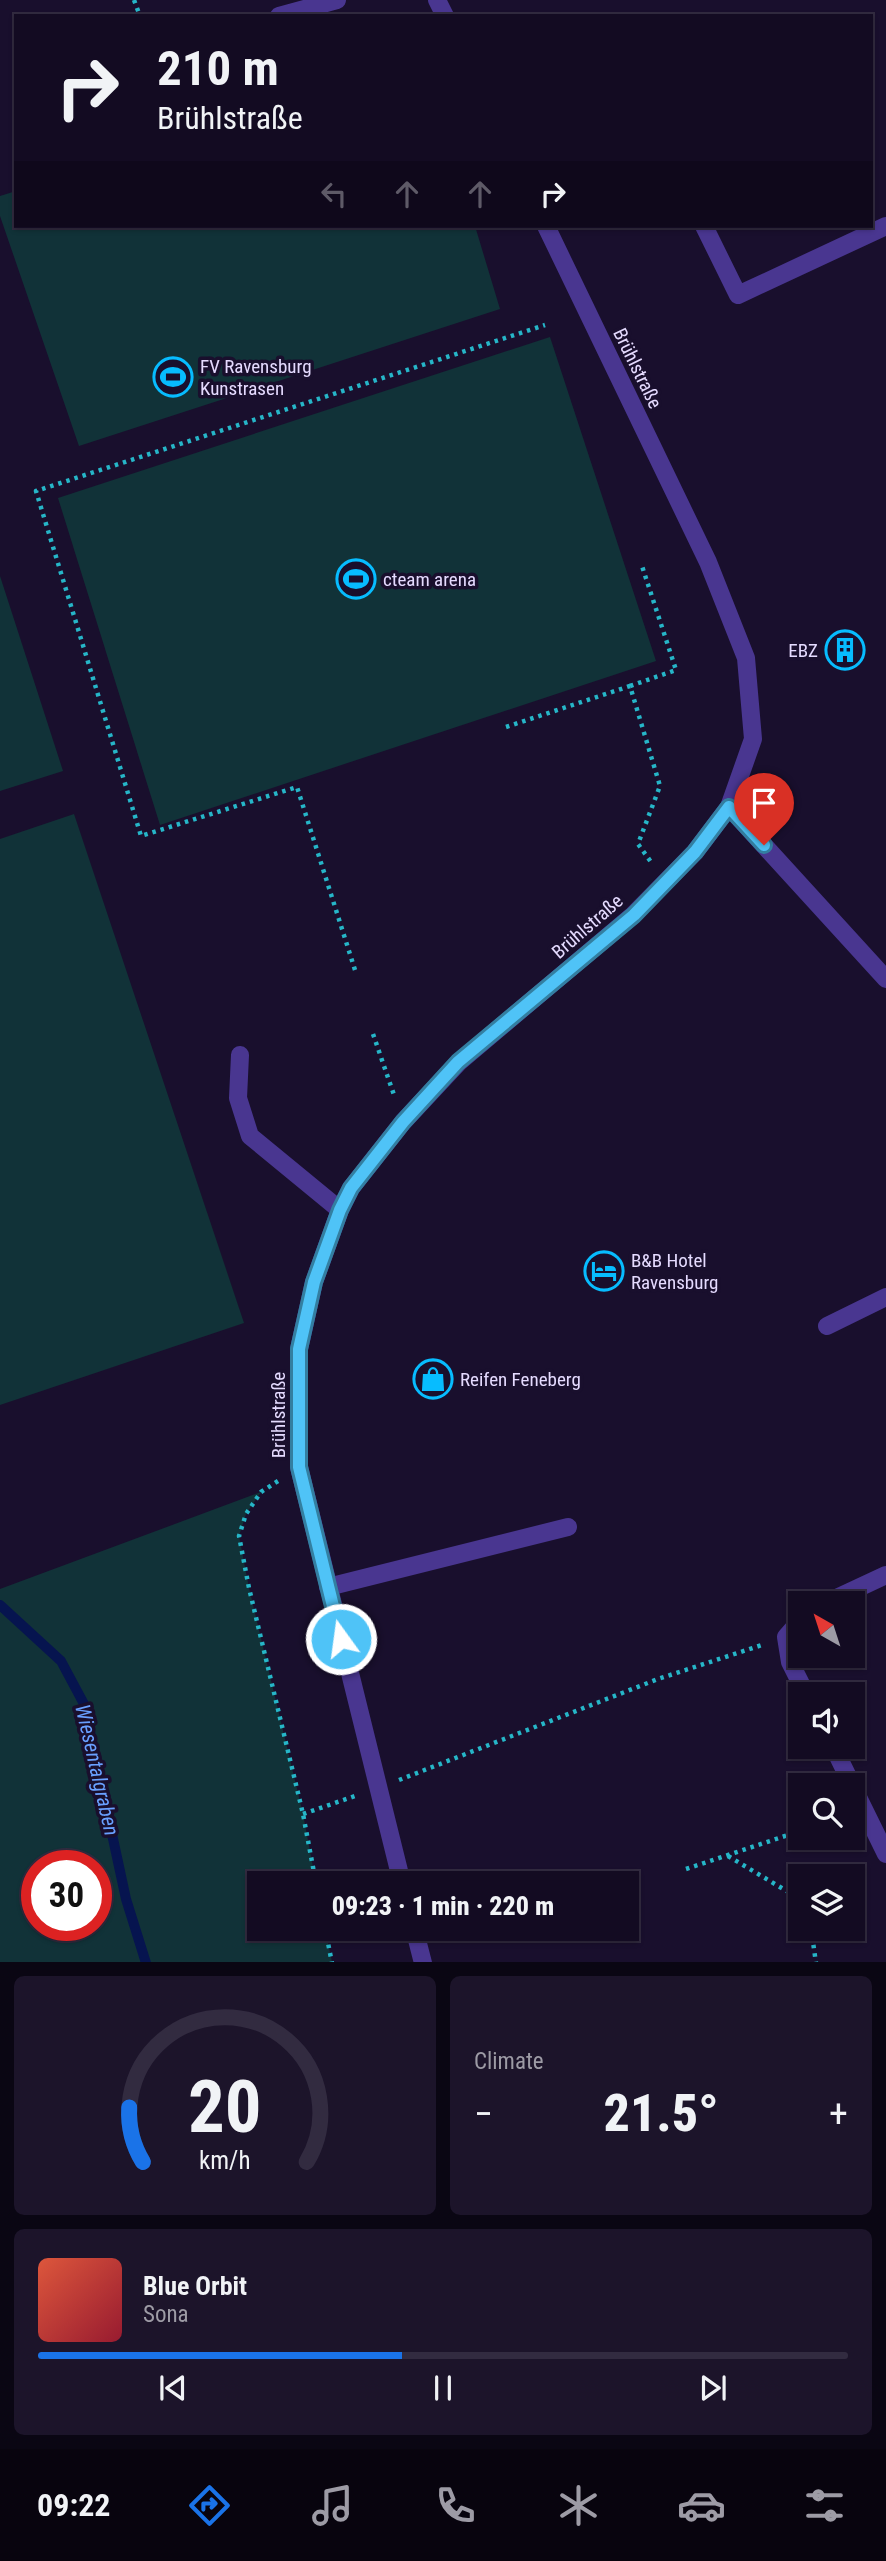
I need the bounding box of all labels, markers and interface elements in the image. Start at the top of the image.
text: 210 m [157,40,279,97]
icon: right [42,42,133,133]
text: Brühlstraße [157,99,303,137]
icon: left [315,175,353,213]
icon: ahead [388,175,426,213]
icon: ahead [461,175,499,213]
icon: right [534,175,572,213]
street label: Brühlstraße [608,324,667,412]
place label: FV Ravensburg Kunstrasen [200,355,312,400]
sports icon: FV Ravensburg Kunstrasen [152,356,194,398]
sports icon: cteam arena [335,558,377,600]
place label: cteam arena [383,568,476,591]
building icon: EBZ [824,629,866,671]
place label: EBZ [788,639,818,662]
pin [734,773,794,845]
icon: arrive [745,784,783,822]
street label: Brühlstraße [547,889,628,963]
place label: B&B Hotel Ravensburg [631,1249,718,1294]
hotel icon: B&B Hotel Ravensburg [583,1250,625,1292]
shop icon: Reifen Feneberg [412,1358,454,1400]
place label: Reifen Feneberg [460,1368,581,1391]
street label: Brühlstraße [267,1372,290,1458]
north arrow [788,1591,864,1668]
map controls [788,1591,865,1941]
position arrow [304,1602,378,1676]
button: sound [788,1682,865,1759]
water label: Wiesentalgraben [70,1702,124,1838]
button: search [788,1773,865,1850]
speed limit sign: 30 [21,1850,112,1941]
button: layers [788,1864,865,1941]
text: 09:23 · 1 min · 220 m [332,1891,554,1921]
text: Climate [474,2048,544,2075]
text: 20 [188,2064,262,2150]
text: 21.5° [603,2083,719,2144]
text: − [474,2092,493,2136]
text: + [829,2092,848,2136]
text: km/h [199,2145,251,2174]
text: Blue Orbit [143,2271,247,2301]
text: Sona [143,2301,189,2328]
icon: previous [154,2369,192,2407]
icon: pause [424,2369,462,2407]
icon: next [694,2369,732,2407]
icon: directions [185,2481,234,2530]
icon: music [308,2481,357,2530]
icon: phone [431,2481,480,2530]
icon: climate [554,2481,603,2530]
icon: car [677,2481,726,2530]
icon: filters [800,2481,849,2530]
text: 09:22 [37,2486,110,2524]

